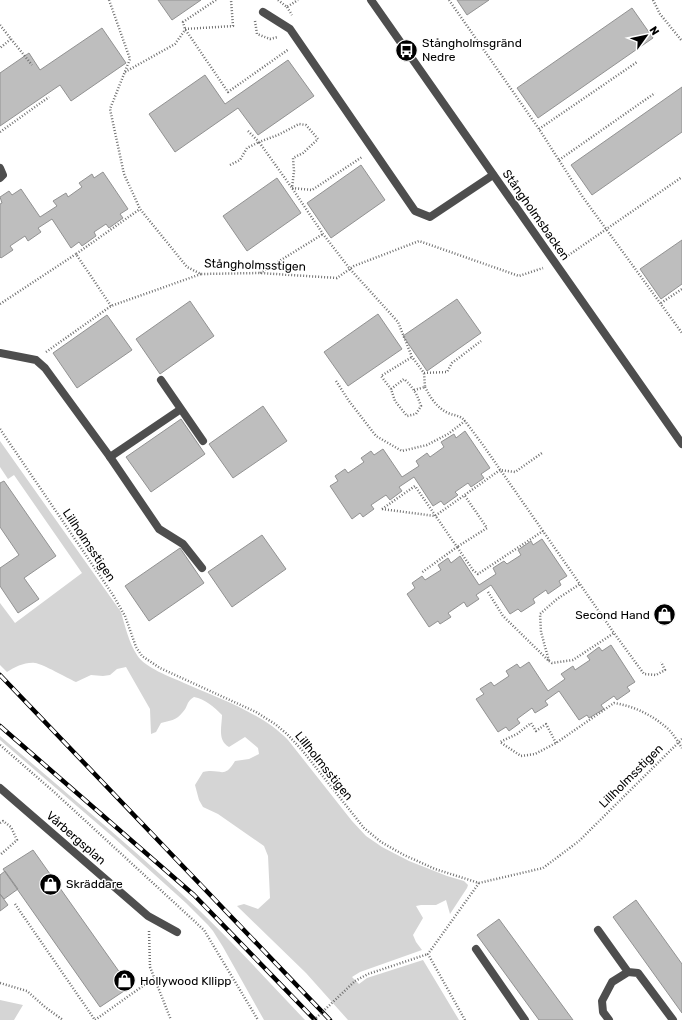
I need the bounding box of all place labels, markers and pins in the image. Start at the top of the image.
place label: Stångholmsgränd Nedre [422,36,522,64]
bus stop icon: Stångholmsgränd Nedre [393,37,419,63]
shop icon: Second Hand [652,602,678,628]
place label: Second Hand [575,608,650,622]
shop icon: Skräddare [37,871,63,897]
place label: Skräddare [66,877,123,891]
shop icon: Hollywood Kllipp [112,968,138,994]
place label: Hollywood Kllipp [140,974,231,988]

